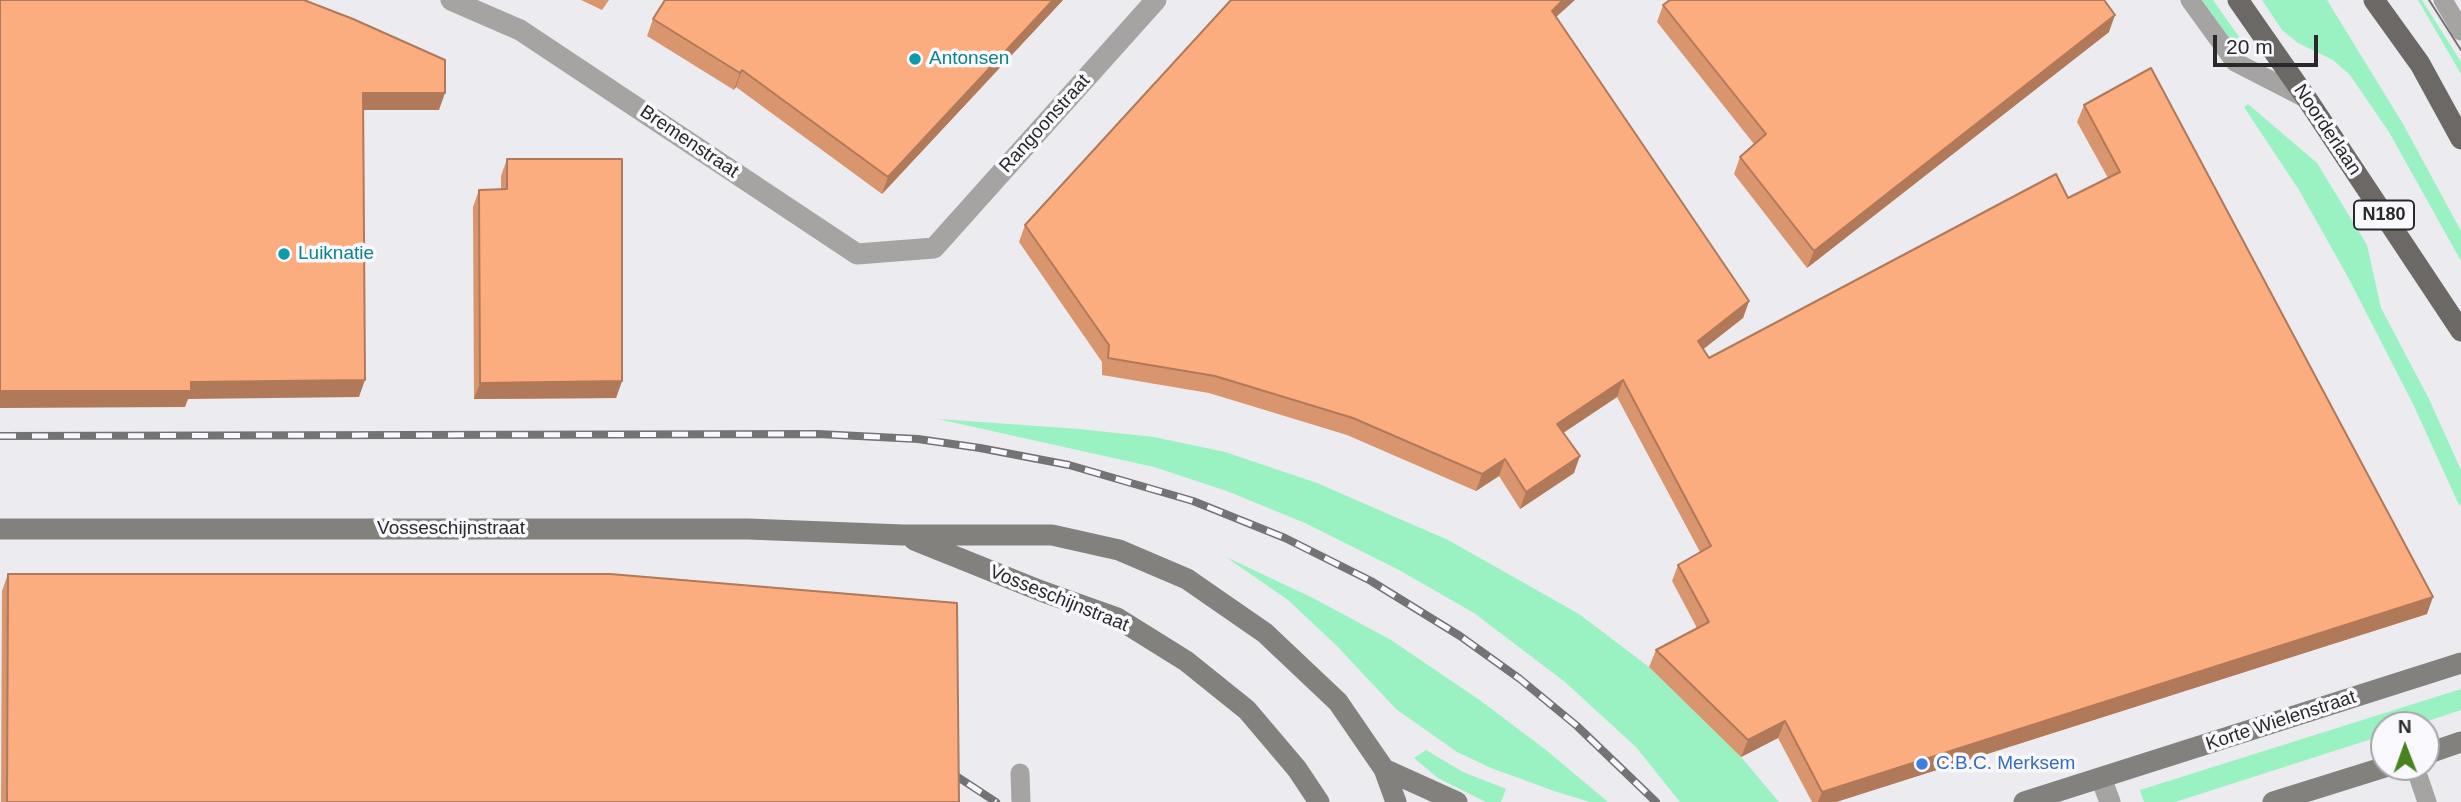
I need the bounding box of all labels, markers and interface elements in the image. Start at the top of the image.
scale bar [2216,21,2321,65]
text: 20 m [2226,35,2273,58]
place label: Antonsen [929,48,1009,70]
marker: Antonsen [907,51,923,67]
street label: Rangoonstraat [995,70,1095,178]
street label: Noorderlaan [2288,80,2366,180]
street label: Bremenstraat [635,101,743,183]
road number: N180 [2354,200,2414,230]
place label: Luiknatie [298,243,374,265]
marker: Luiknatie [276,246,292,262]
street label: Vosseschijnstraat [377,518,525,540]
street label: Vosseschijnstraat [986,561,1132,637]
street label: Korte Wielenstraat [2203,686,2359,756]
north arrow [2370,711,2440,781]
text: N [2398,716,2412,737]
place label: C.B.C. Merksem [1936,753,2075,775]
marker: C.B.C. Merksem [1914,756,1930,772]

